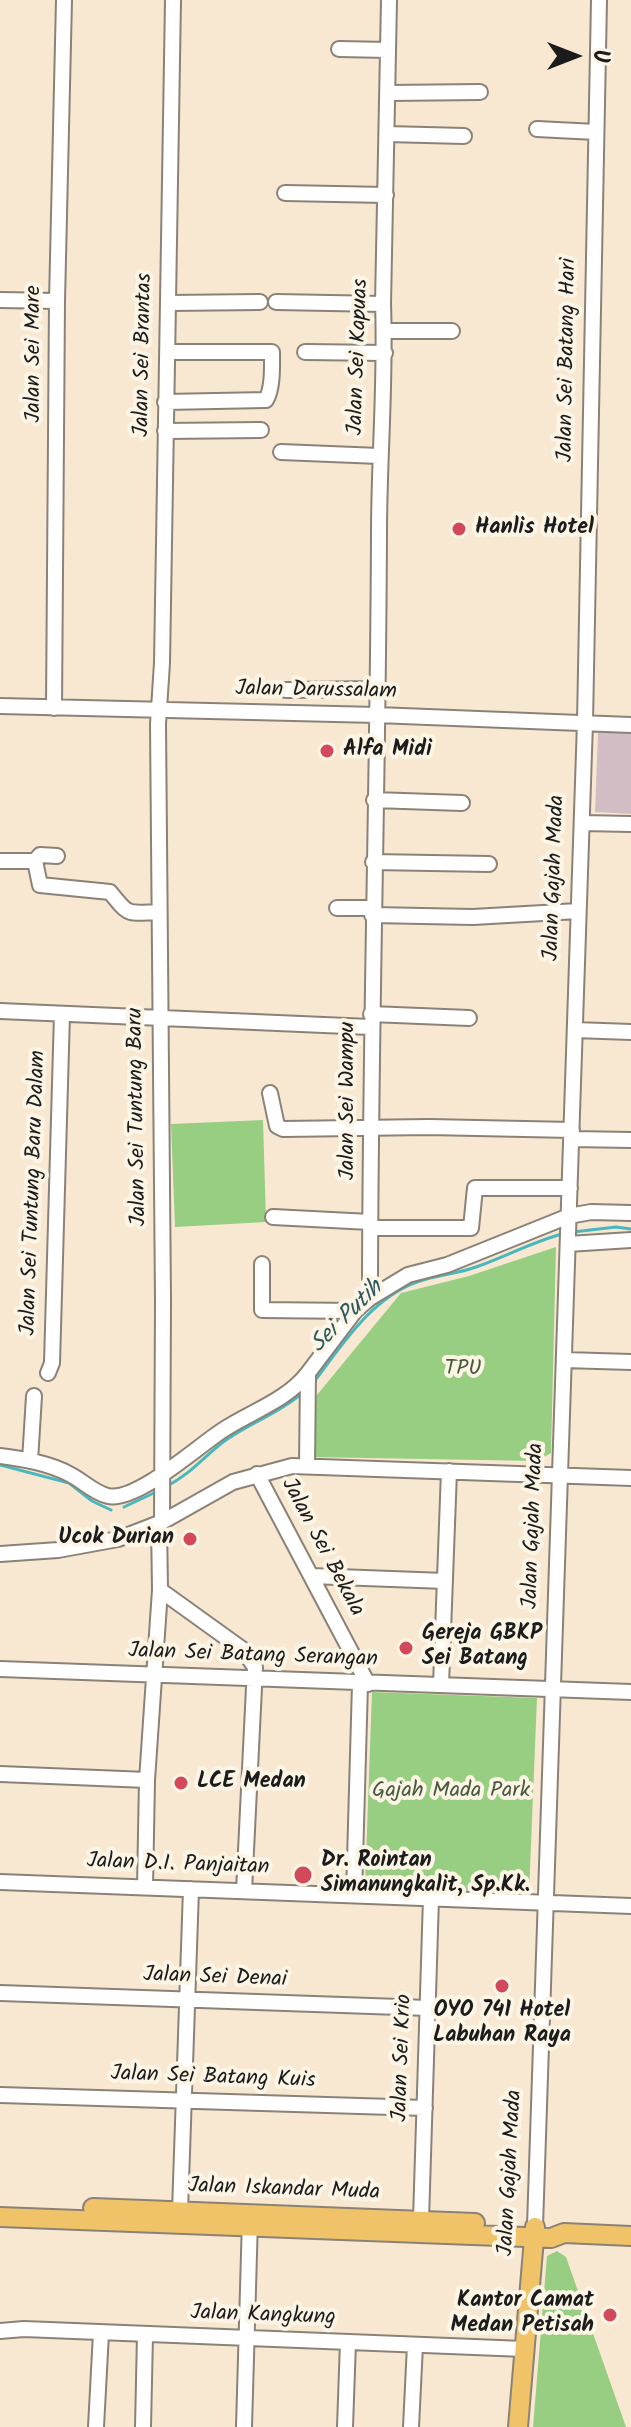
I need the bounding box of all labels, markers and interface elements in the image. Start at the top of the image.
north arrow [535,16,615,96]
text: U [582,49,617,63]
street label: Jalan Sei Batang Hari [554,258,584,462]
street label: Jalan Sei Brantas [130,273,160,437]
street label: Jalan Sei Kapuas [344,278,376,436]
street label: Jalan Sei Mare [22,285,48,423]
place label: Hanlis Hotel [475,516,594,542]
marker: Hanlis Hotel [450,520,468,538]
street label: Jalan Darussalam [235,677,397,707]
place label: Alfa Midi [343,738,432,764]
marker: Alfa Midi [318,742,336,760]
street label: Jalan Gajah Mada [540,795,572,961]
street label: Jalan Sei Tuntung Baru [124,1007,154,1227]
street label: Jalan Sei Wampu [336,1022,362,1180]
street label: Jalan Sei Tuntung Baru Dalam [17,1050,53,1336]
water label: Sei Putih [306,1276,390,1360]
park label: TPU [445,1357,481,1383]
street label: Jalan Gajah Mada [519,1443,551,1609]
street label: Jalan Sei Bekala [273,1474,369,1622]
place label: Ucok Durian [58,1526,174,1552]
marker: Ucok Durian [181,1530,199,1548]
place label: Gereja GBKP Sei Batang [422,1622,542,1674]
street label: Jalan Sei Batang Serangan [128,1639,378,1675]
marker: Gereja GBKP Sei Batang [397,1639,415,1657]
place label: LCE Medan [197,1770,306,1796]
marker: LCE Medan [172,1774,190,1792]
park label: Gajah Mada Park [372,1779,530,1805]
place label: Dr. Rointan Simanungkalit, Sp.Kk. [321,1849,530,1900]
street label: Jalan D.I. Panjaitan [86,1850,270,1882]
marker: Dr. Rointan Simanungkalit, Sp.Kk. [292,1864,314,1886]
street label: Jalan Sei Denai [143,1963,287,1995]
marker: OYO 741 Hotel Labuhan Raya [493,1977,511,1995]
street label: Jalan Sei Krio [389,1994,419,2122]
place label: OYO 741 Hotel Labuhan Raya [433,1999,571,2050]
street label: Jalan Sei Batang Kuis [110,2062,316,2096]
street label: Jalan Gajah Mada [494,2089,530,2257]
street label: Jalan Iskandar Muda [188,2174,380,2208]
place label: Kantor Camat Medan Petisah [451,2289,594,2340]
street label: Jalan Kangkung [190,2301,336,2333]
marker: Kantor Camat Medan Petisah [601,2306,619,2324]

